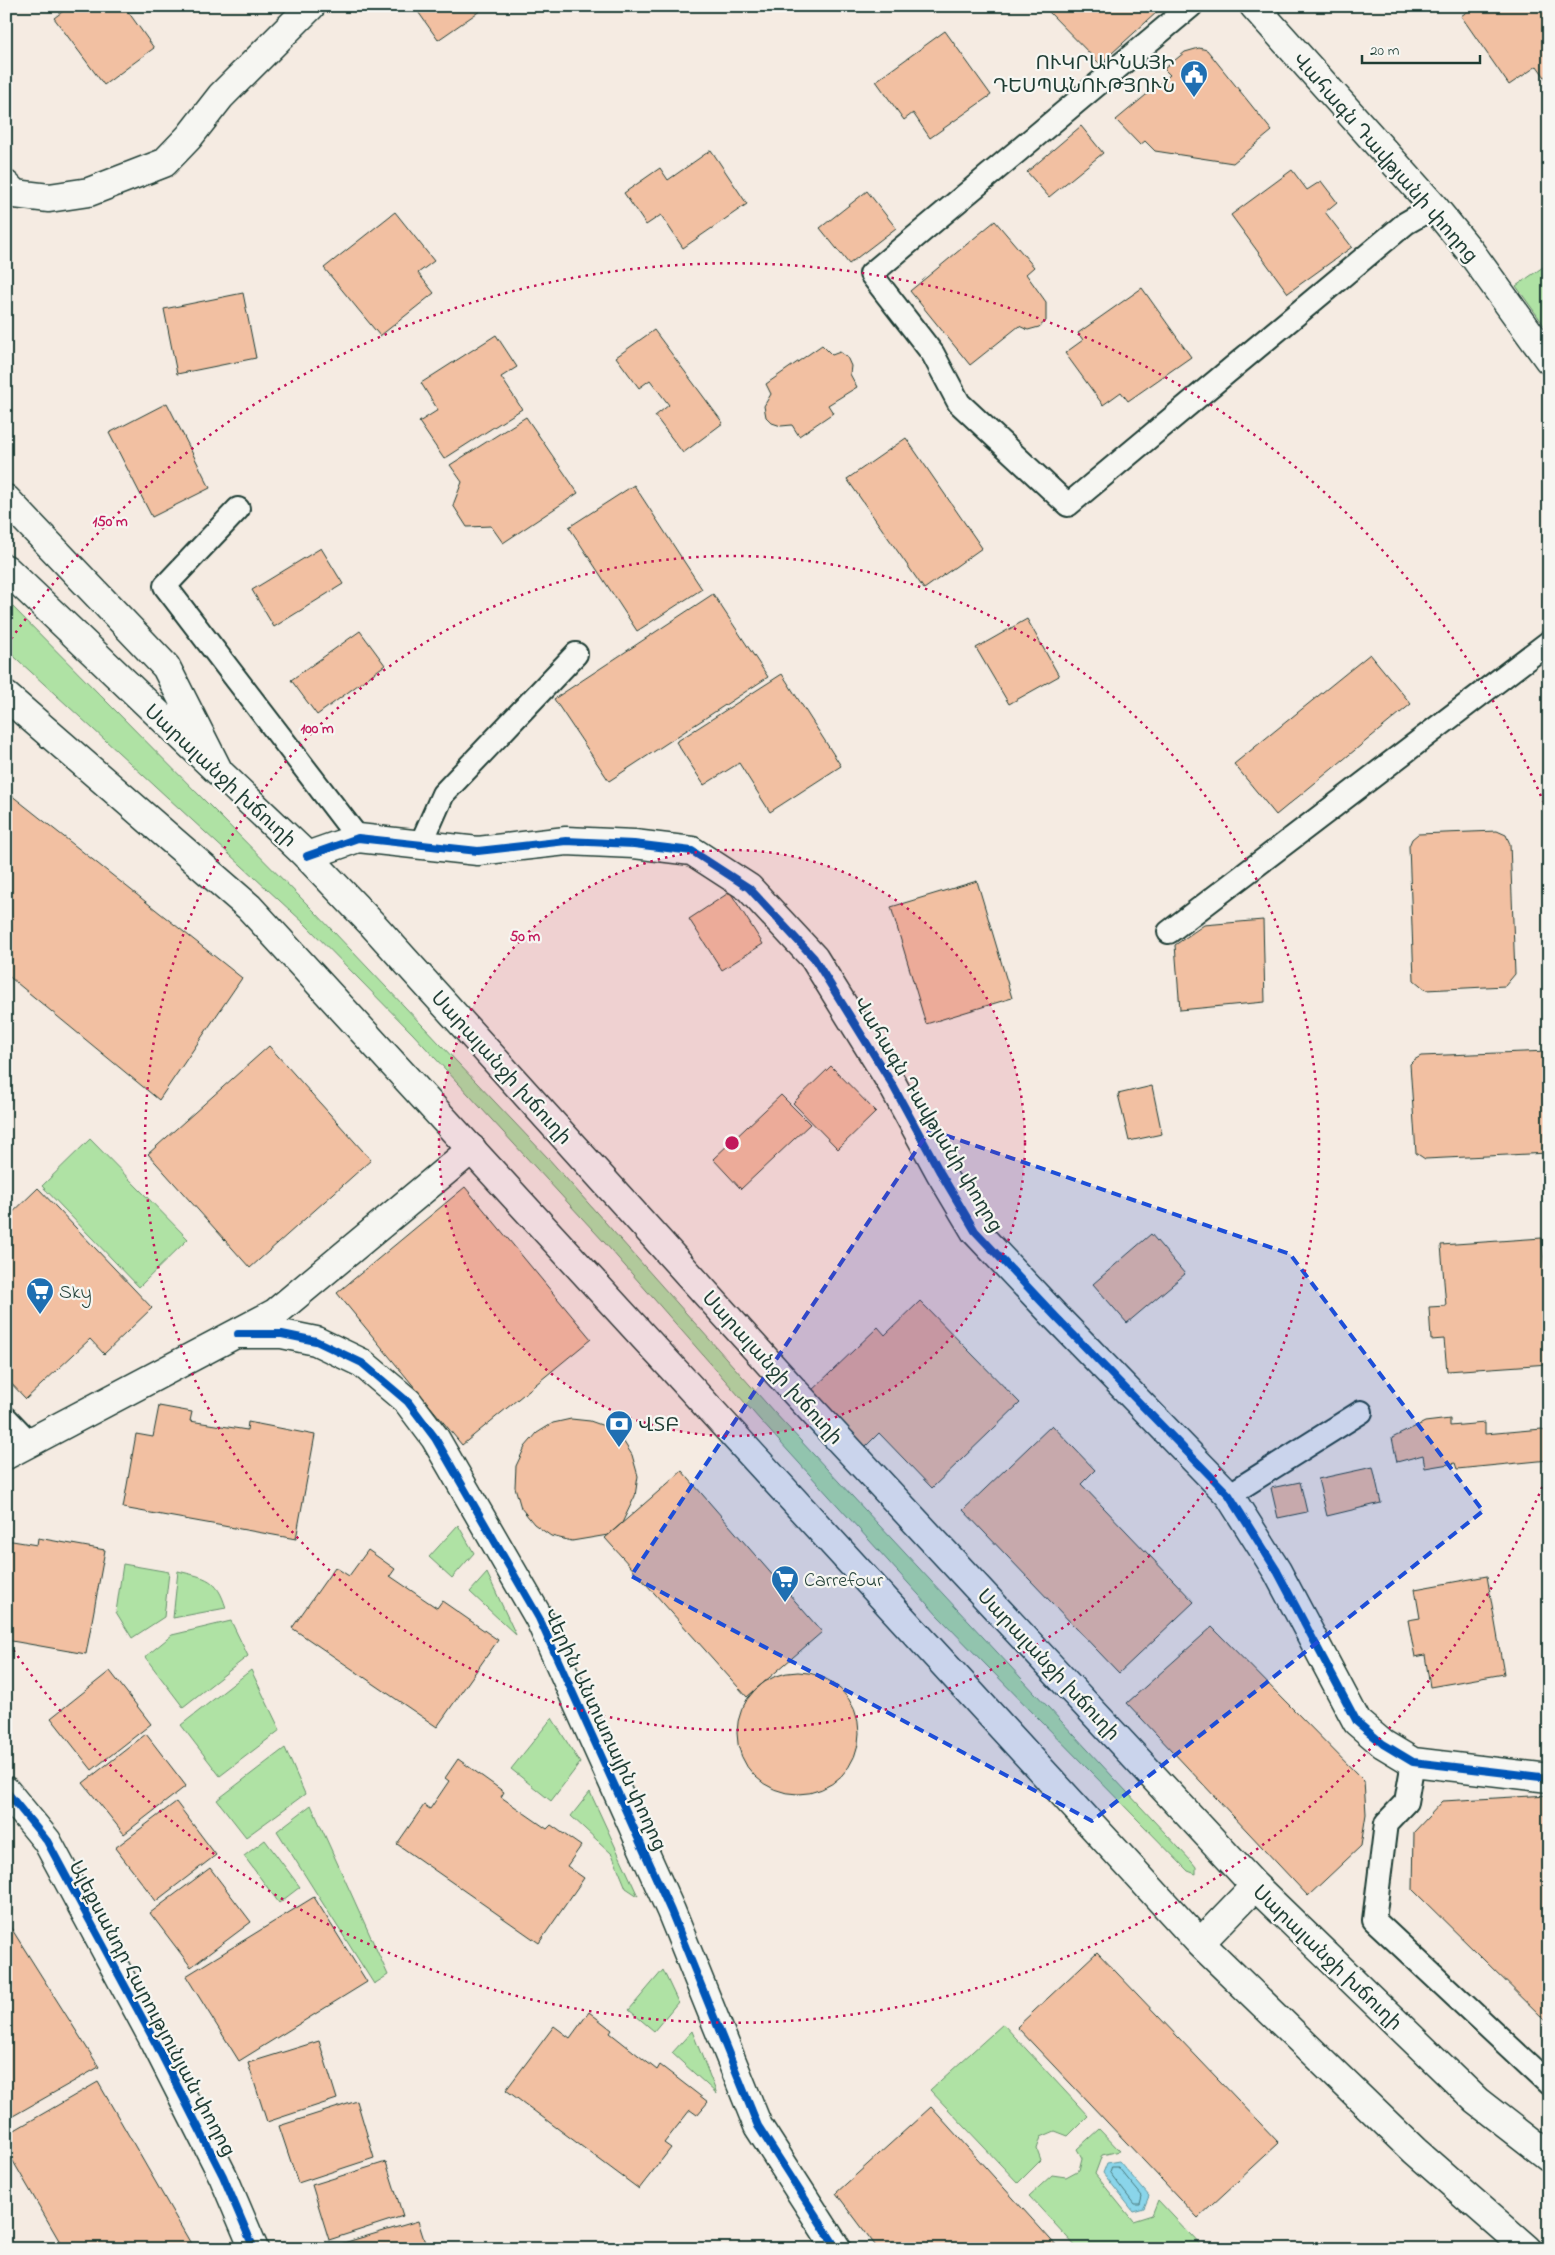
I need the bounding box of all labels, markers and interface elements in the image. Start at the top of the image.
scale bar [1362,32,1480,64]
text: 20 m [1370,40,1400,62]
street label: Վահագն Դավթյանի փողոց [1284,47,1484,270]
place label: ՈՒԿՐԱԻՆԱՅԻ ԴԵՍՊԱՆՈՒԹՅՈՒՆ [993,50,1175,102]
public building icon: ՈՒԿՐԱԻՆԱՅԻ ԴԵՍՊԱՆՈՒԹՅՈՒՆ [1179,59,1209,98]
text: 150 m [92,511,128,533]
street label: Սարալանջի խճուղի [137,698,302,855]
text: 100 m [300,718,334,740]
text: 50 m [510,926,541,948]
street label: Սարալանջի խճուղի [423,985,577,1152]
street label: Վահագն Դավթյանի փողոց [845,992,1009,1239]
centre of rings [723,1134,741,1152]
supermarket icon: Sky [25,1276,55,1315]
place label: Sky [59,1279,92,1308]
street label: Սարալանջի խճուղի [694,1285,848,1452]
bank icon: ՎՏԲ [604,1409,634,1448]
place label: ՎՏԲ [638,1412,679,1441]
supermarket icon: Carrefour [770,1564,800,1603]
place label: Carrefour [804,1567,884,1596]
street label: Սարալանջի խճուղի [969,1583,1126,1748]
street label: Վերին Անտառային փողոց [535,1604,673,1856]
street label: Ալեքսանդր Հարությունյան փողոց [60,1856,242,2163]
street label: Սարալանջի խճուղի [1245,1879,1408,2038]

